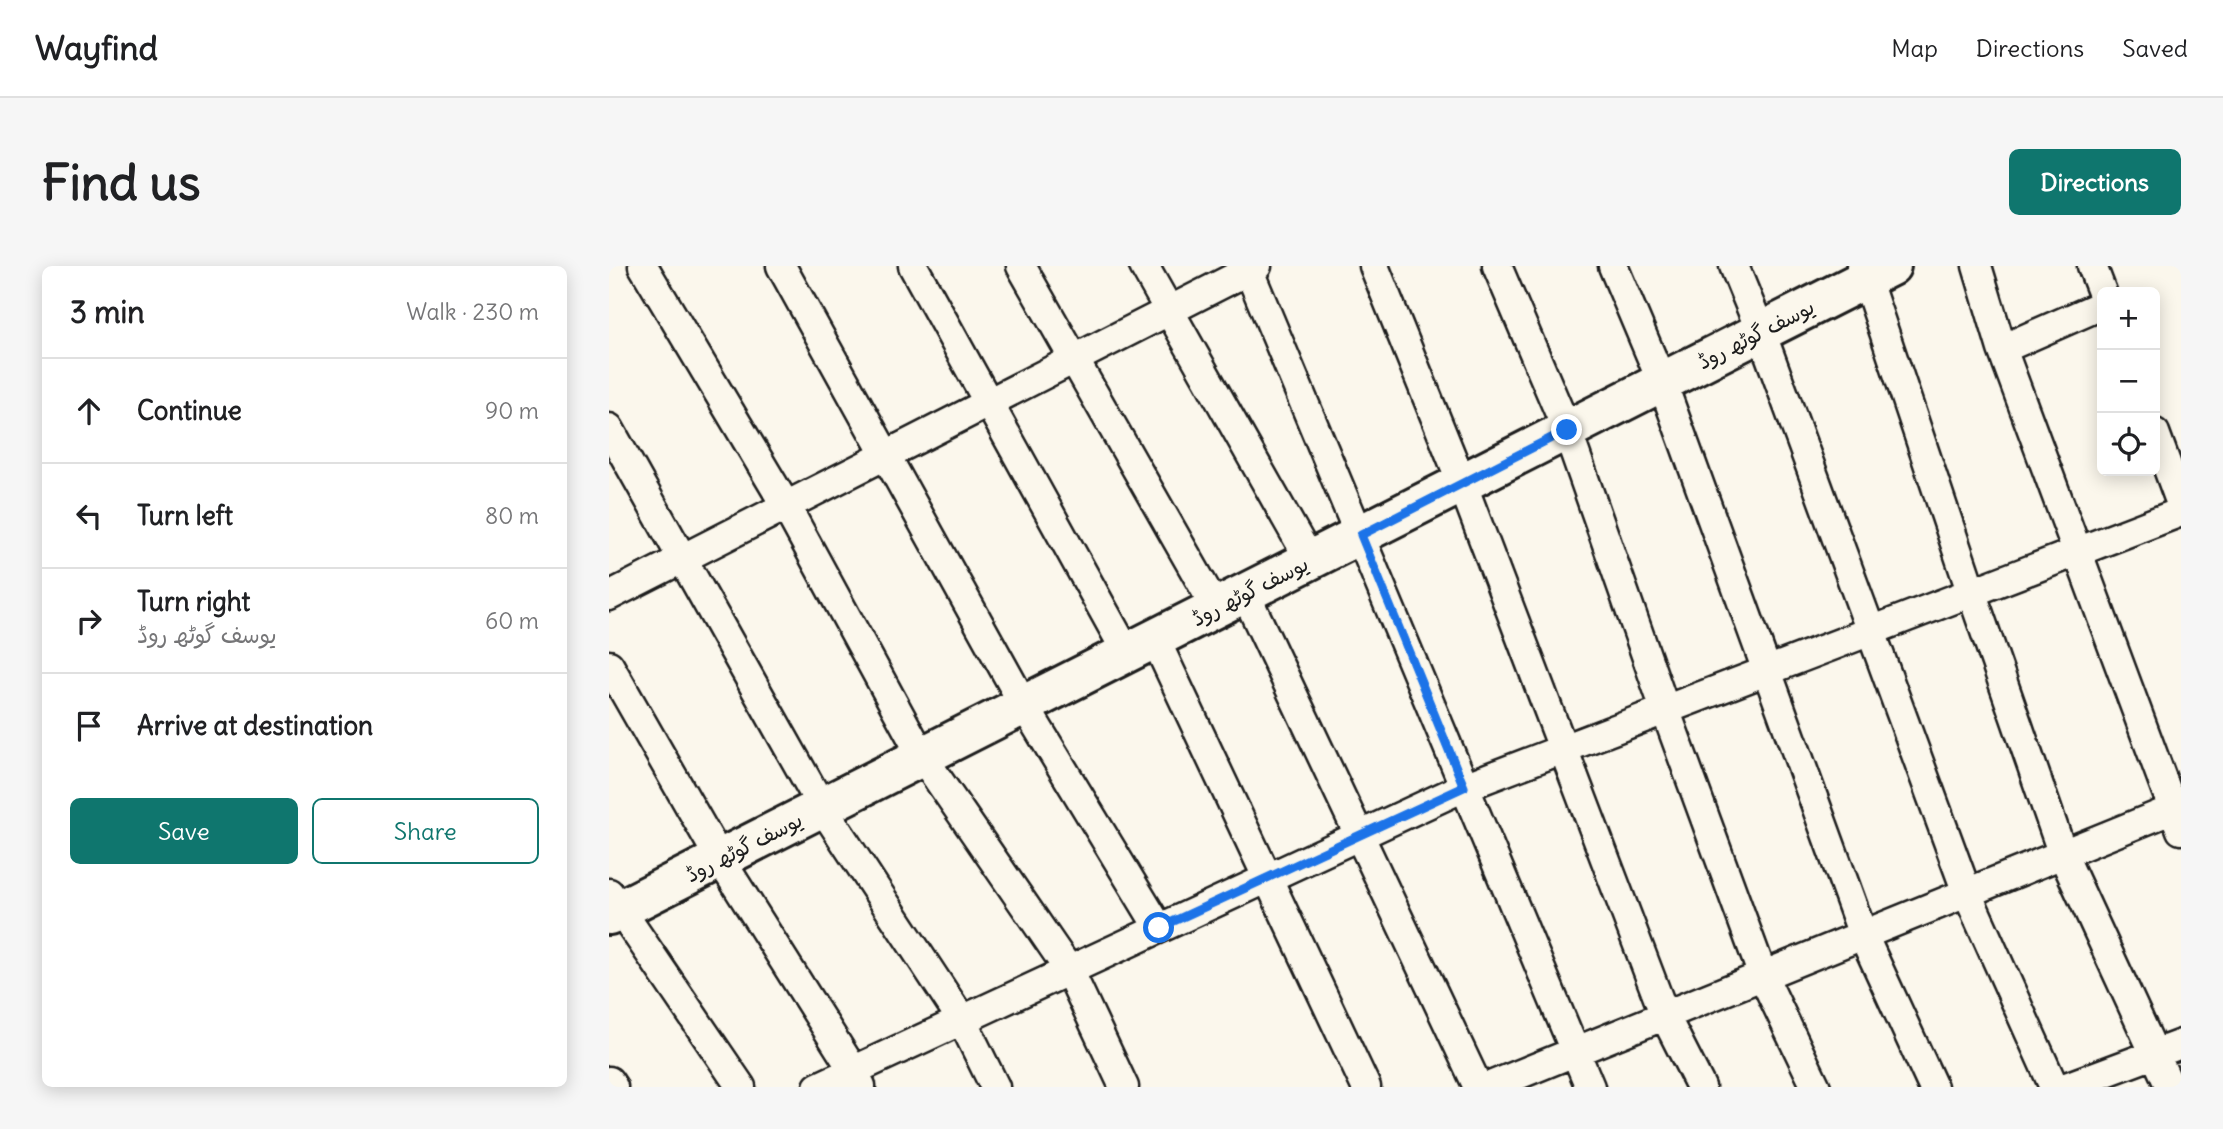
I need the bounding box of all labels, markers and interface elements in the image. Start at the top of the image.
text: Wayfind [35,27,158,69]
text: Map [1891,33,1938,63]
text: Directions [1976,33,2084,63]
text: Saved [2122,33,2188,63]
button: Directions [2009,149,2181,215]
text: Find us [42,152,200,213]
map controls [2097,287,2160,476]
button: + [2097,287,2160,350]
text: 3 min [70,293,145,331]
street label: یوسف گوٹھ روڈ [1693,293,1819,375]
text: Walk · 230 m [406,297,539,326]
button: − [2097,350,2160,413]
icon: ahead [70,392,108,430]
text: Continue [137,394,242,427]
text: 90 m [485,396,539,425]
button: locate [2097,413,2160,476]
route end [1551,414,1582,445]
icon: left [70,497,108,535]
text: Turn left [137,499,233,532]
text: 80 m [485,501,539,530]
street label: یوسف گوٹھ روڈ [1187,550,1313,632]
text: Turn right [137,585,250,618]
icon: right [70,602,108,640]
text: 60 m [485,606,539,635]
text: یوسف گوٹھ روڈ [137,620,277,649]
icon: arrive [70,707,108,745]
text: Arrive at destination [137,709,373,742]
button: Save [70,798,298,864]
button: Share [312,798,539,864]
street label: یوسف گوٹھ روڈ [681,806,807,888]
route start [1143,912,1174,943]

